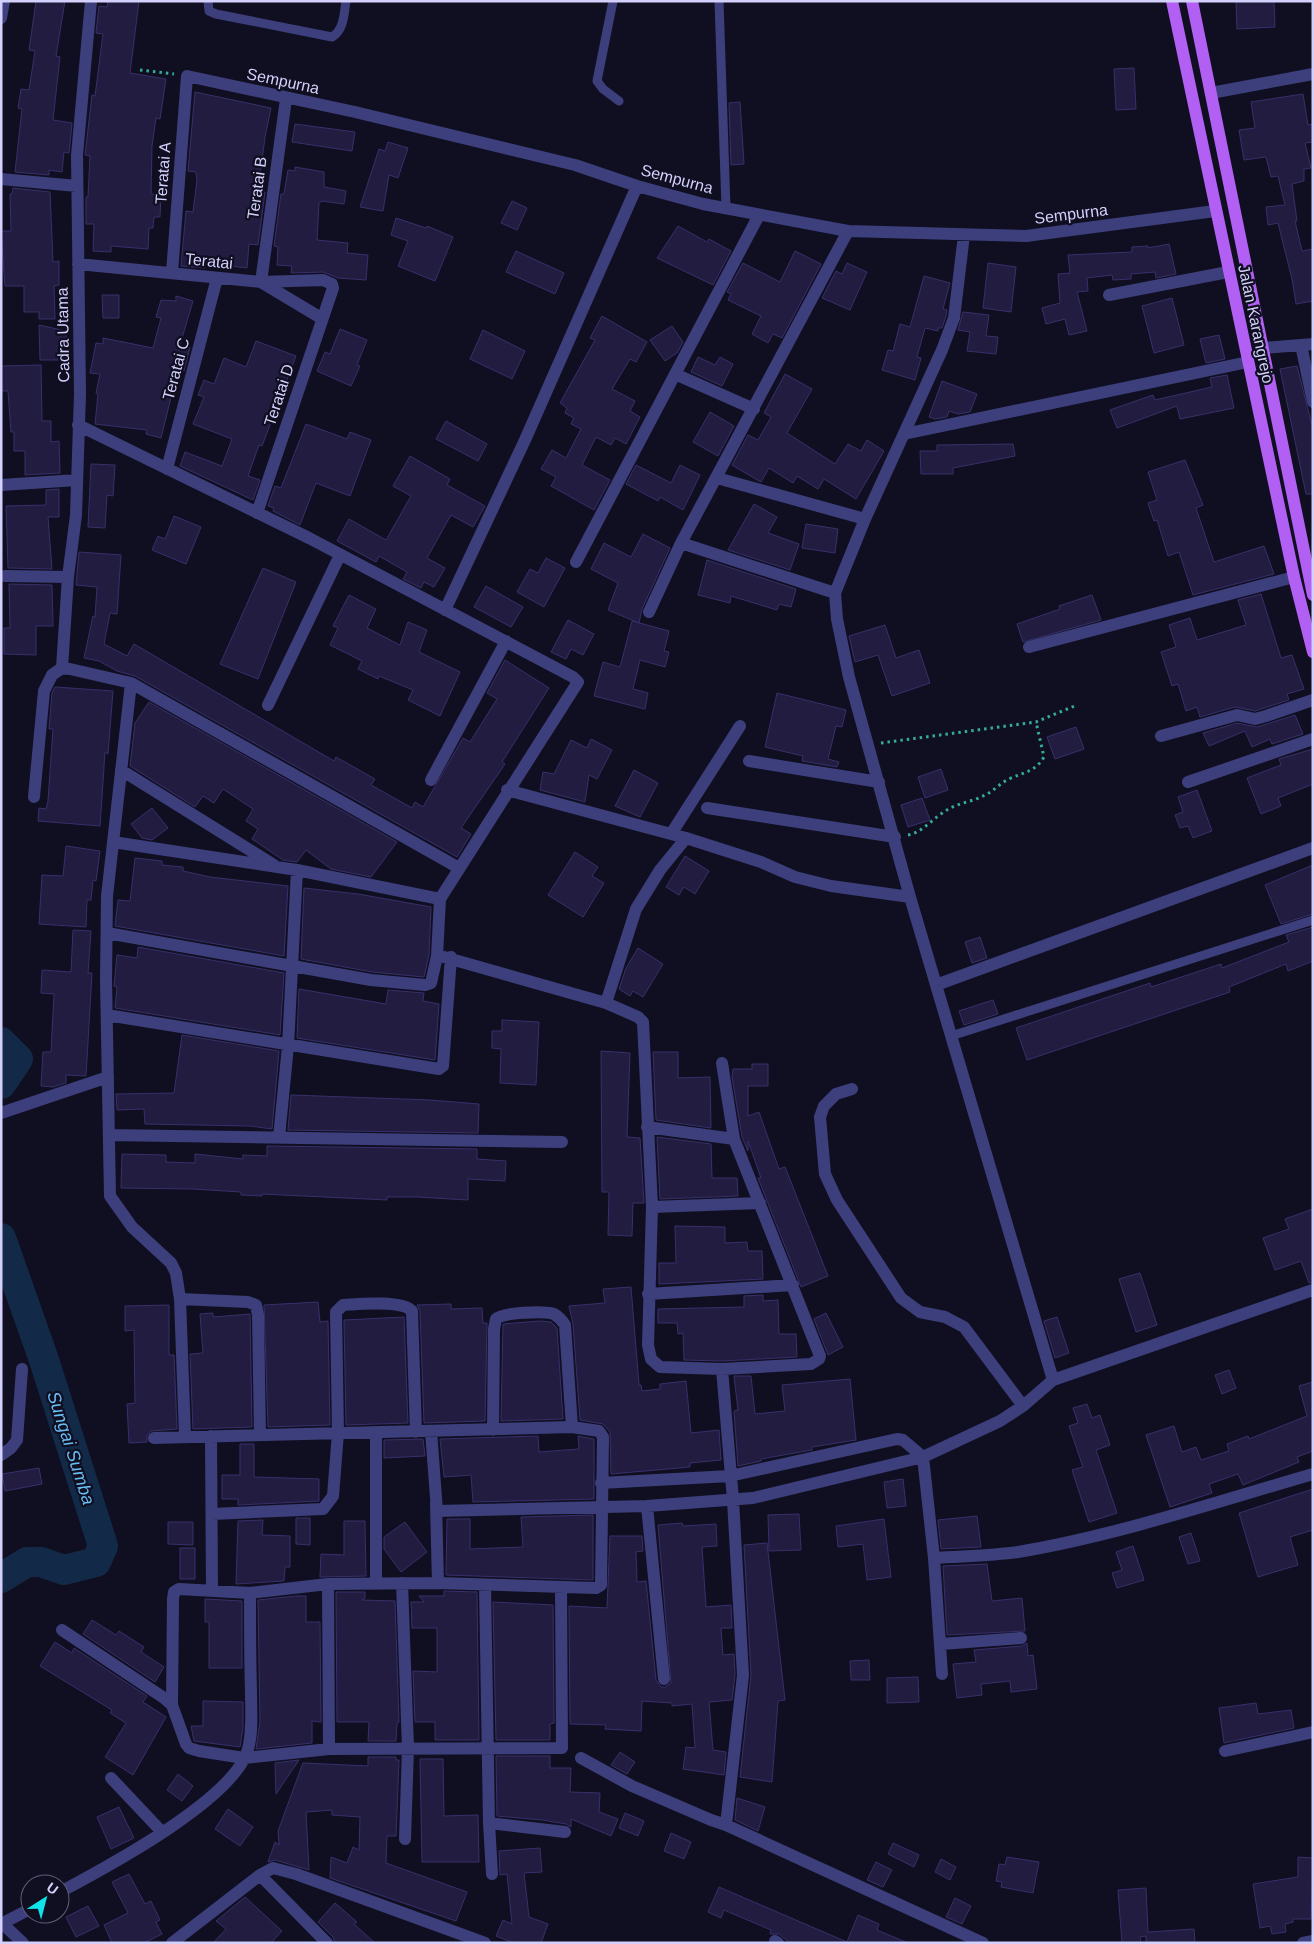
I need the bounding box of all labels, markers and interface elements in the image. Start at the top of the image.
street label: Sempurna [245,65,321,97]
street label: Teratai A [152,141,174,205]
street label: Teratai B [244,156,270,220]
street label: Sempurna [639,161,715,197]
street label: Sempurna [1033,201,1109,227]
street label: Teratai [184,250,234,272]
street label: Jalan Karangrejo [1235,263,1277,385]
street label: Cadra Utama [54,287,72,383]
street label: Teratai C [160,336,192,402]
street label: Teratai D [261,362,297,428]
water label: Sungai Sumba [43,1389,99,1507]
north arrow [20,1874,70,1924]
text: U [44,1879,61,1898]

